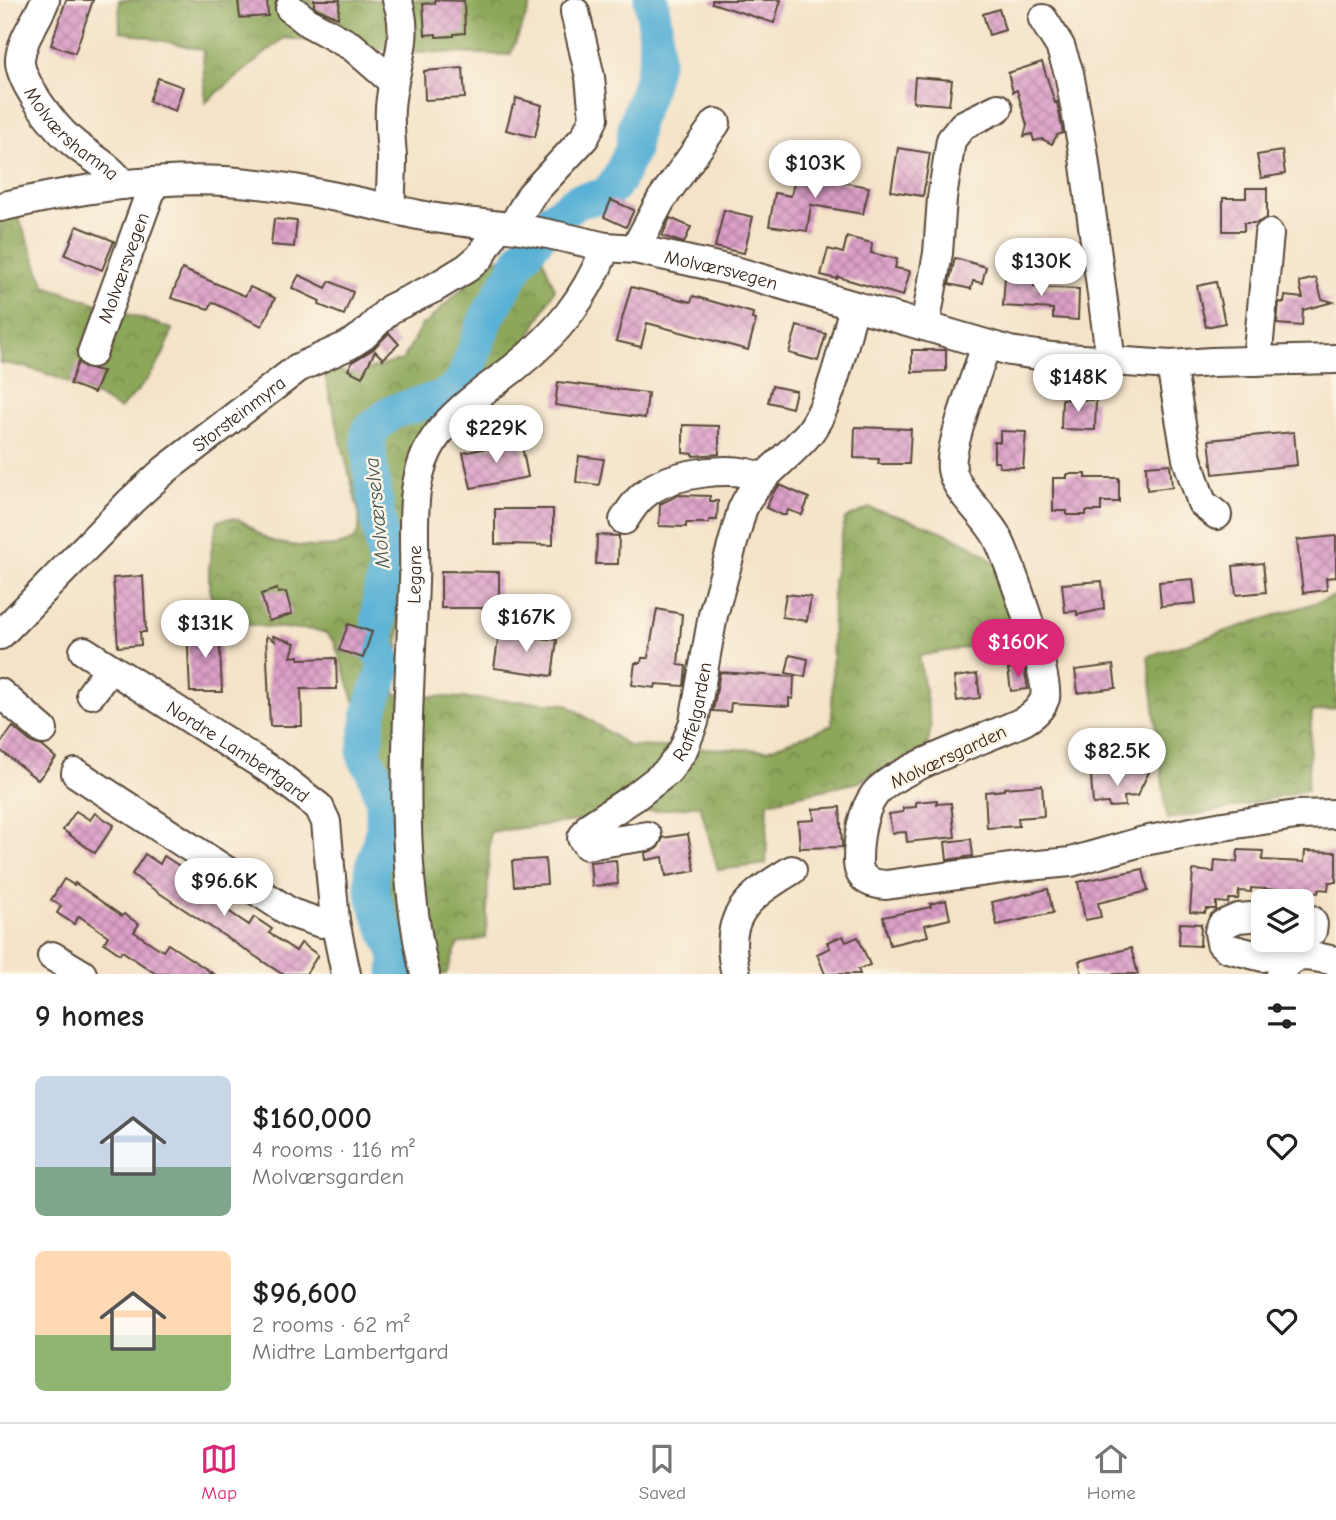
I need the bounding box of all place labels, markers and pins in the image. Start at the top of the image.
pin: $103K [766,140,864,200]
pin: $130K [992,238,1090,298]
pin: $148K [1029,354,1127,414]
pin: $229K [447,406,545,465]
pin: $167K [477,594,575,654]
pin: $131K [156,600,254,660]
pin: $160K [969,620,1067,679]
pin: $82.5K [1060,728,1174,788]
pin: $96.6K [167,858,281,918]

